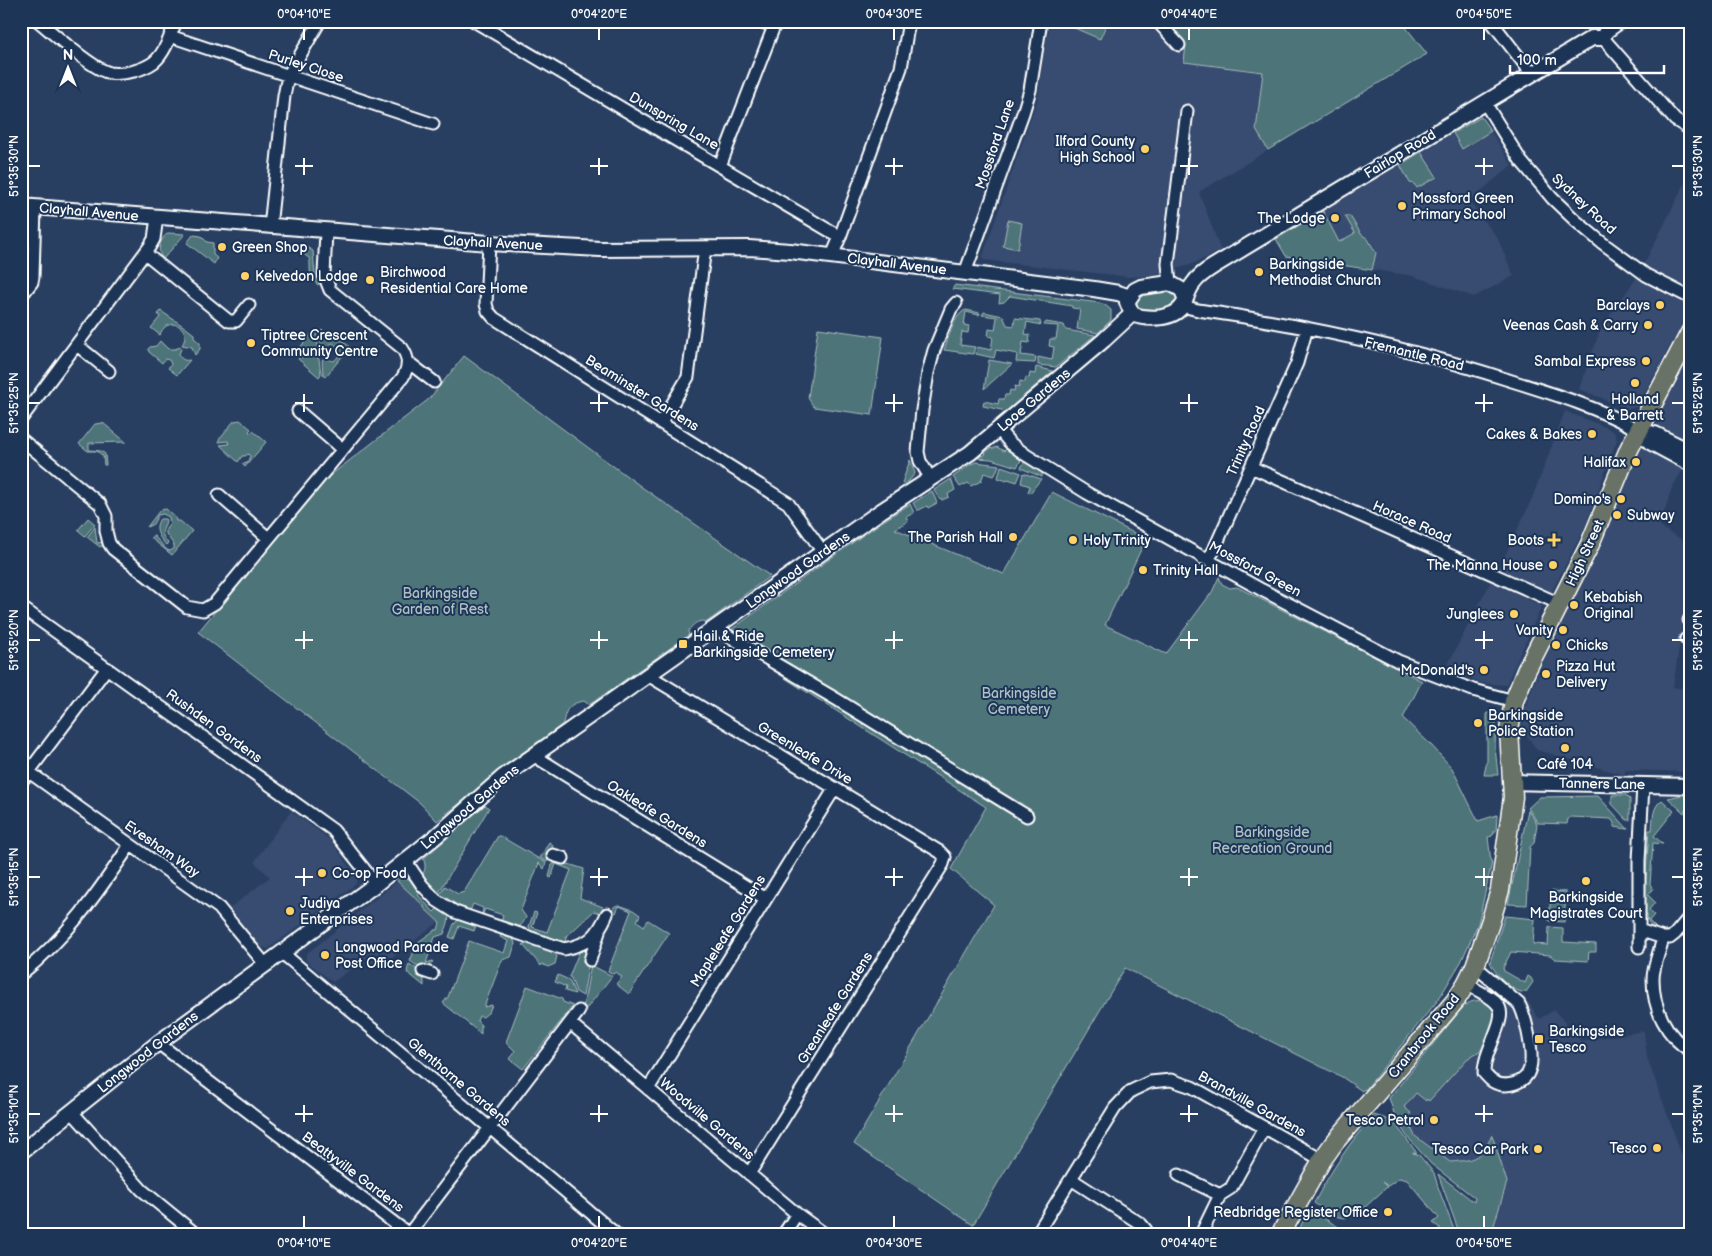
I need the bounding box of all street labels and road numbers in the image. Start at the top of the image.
street label: Purley Close [266,46,346,86]
street label: Dunspring Lane [626,88,722,154]
street label: Mossford Lane [972,97,1018,191]
street label: Fairlop Road [1361,126,1439,182]
street label: Sydney Road [1548,170,1620,238]
street label: Clayhall Avenue [38,199,140,225]
street label: Clayhall Avenue [443,232,543,254]
street label: Clayhall Avenue [846,249,948,279]
street label: Fremantle Road [1362,333,1466,375]
street label: Beaminster Gardens [582,351,702,435]
street label: Looe Gardens [994,365,1074,435]
street label: Trinity Road [1223,403,1269,479]
street label: Horace Road [1370,497,1454,547]
street label: High Street [1562,516,1608,589]
street label: Longwood Gardens [743,528,853,612]
street label: Mossford Green [1206,538,1304,600]
street label: Rushden Gardens [163,685,265,767]
street label: Greenleafe Drive [754,718,856,788]
street label: Longwood Gardens [417,761,523,853]
street label: Tanners Lane [1559,775,1645,793]
street label: Oakleafe Gardens [604,776,710,852]
street label: Evesham Way [121,817,203,881]
street label: Mapleleafe Gardens [687,872,769,990]
street label: Greanleafe Gardens [794,949,876,1067]
street label: Cranbrook Road [1385,990,1463,1082]
street label: Longwood Gardens [94,1007,202,1097]
street label: Glenthorne Gardens [404,1034,514,1130]
street label: Brandville Gardens [1195,1067,1309,1141]
street label: Woodville Gardens [656,1074,758,1164]
street label: Beattyville Gardens [299,1128,407,1216]

